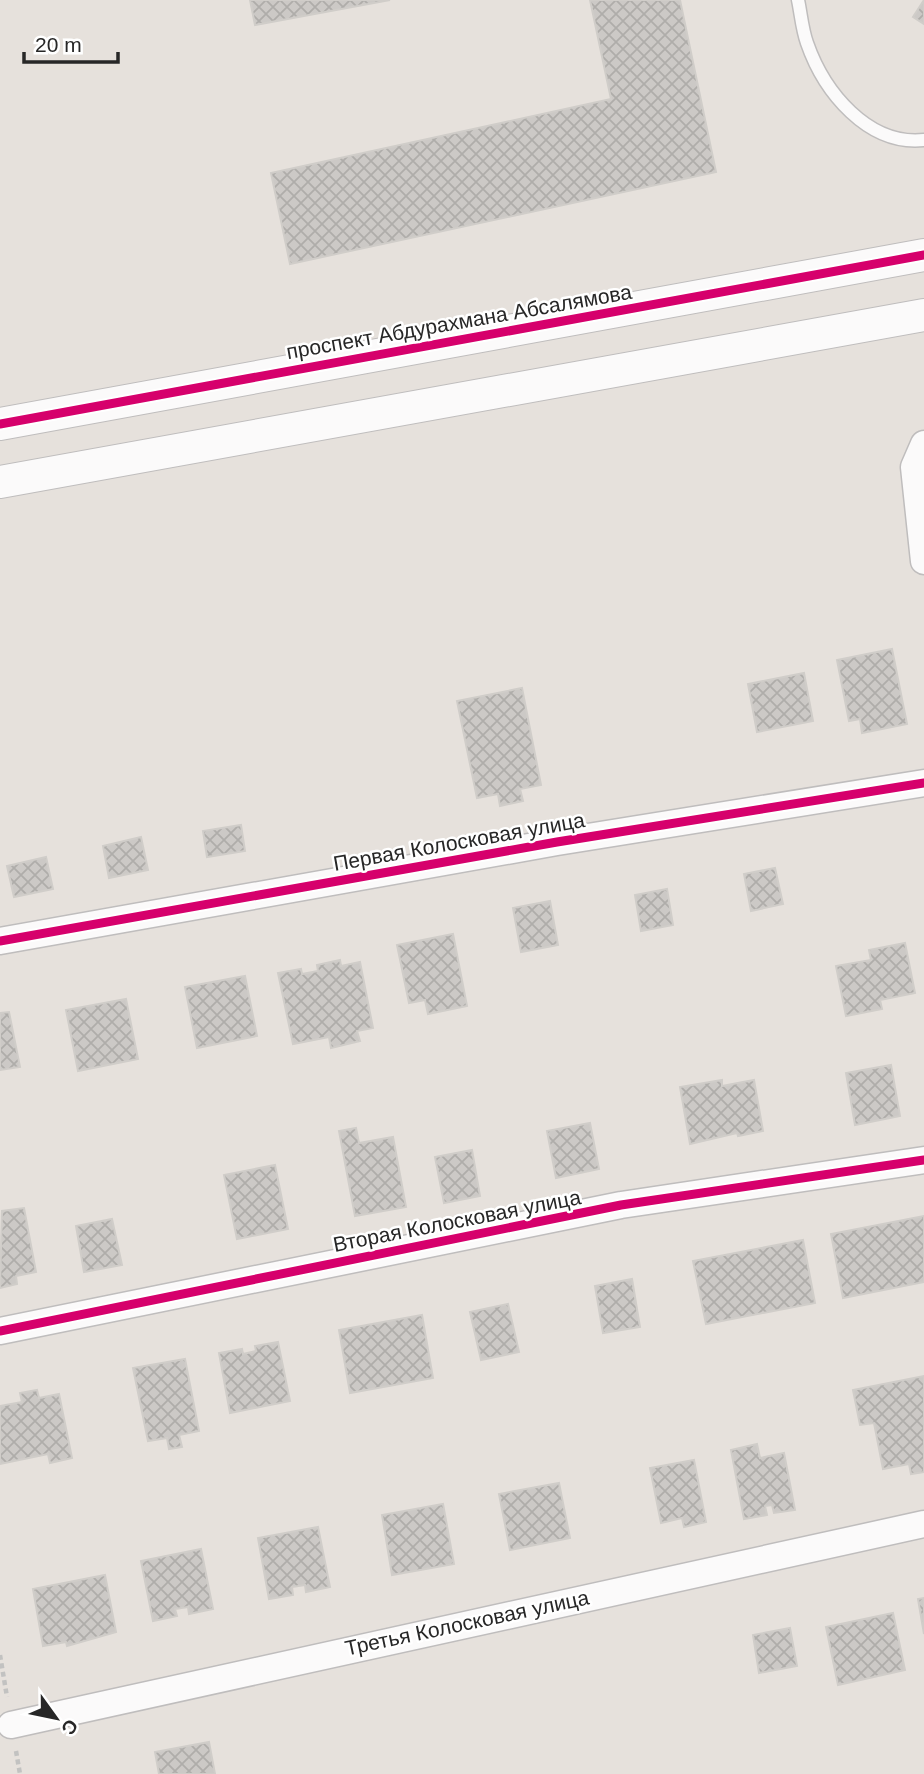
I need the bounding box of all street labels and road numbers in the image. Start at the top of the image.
street label: проспект Абдурахмана Абсалямова [284,280,634,363]
street label: Первая Колосковая улица [331,808,587,875]
street label: Вторая Колосковая улица [331,1185,583,1256]
street label: Третья Колосковая улица [343,1585,591,1660]

